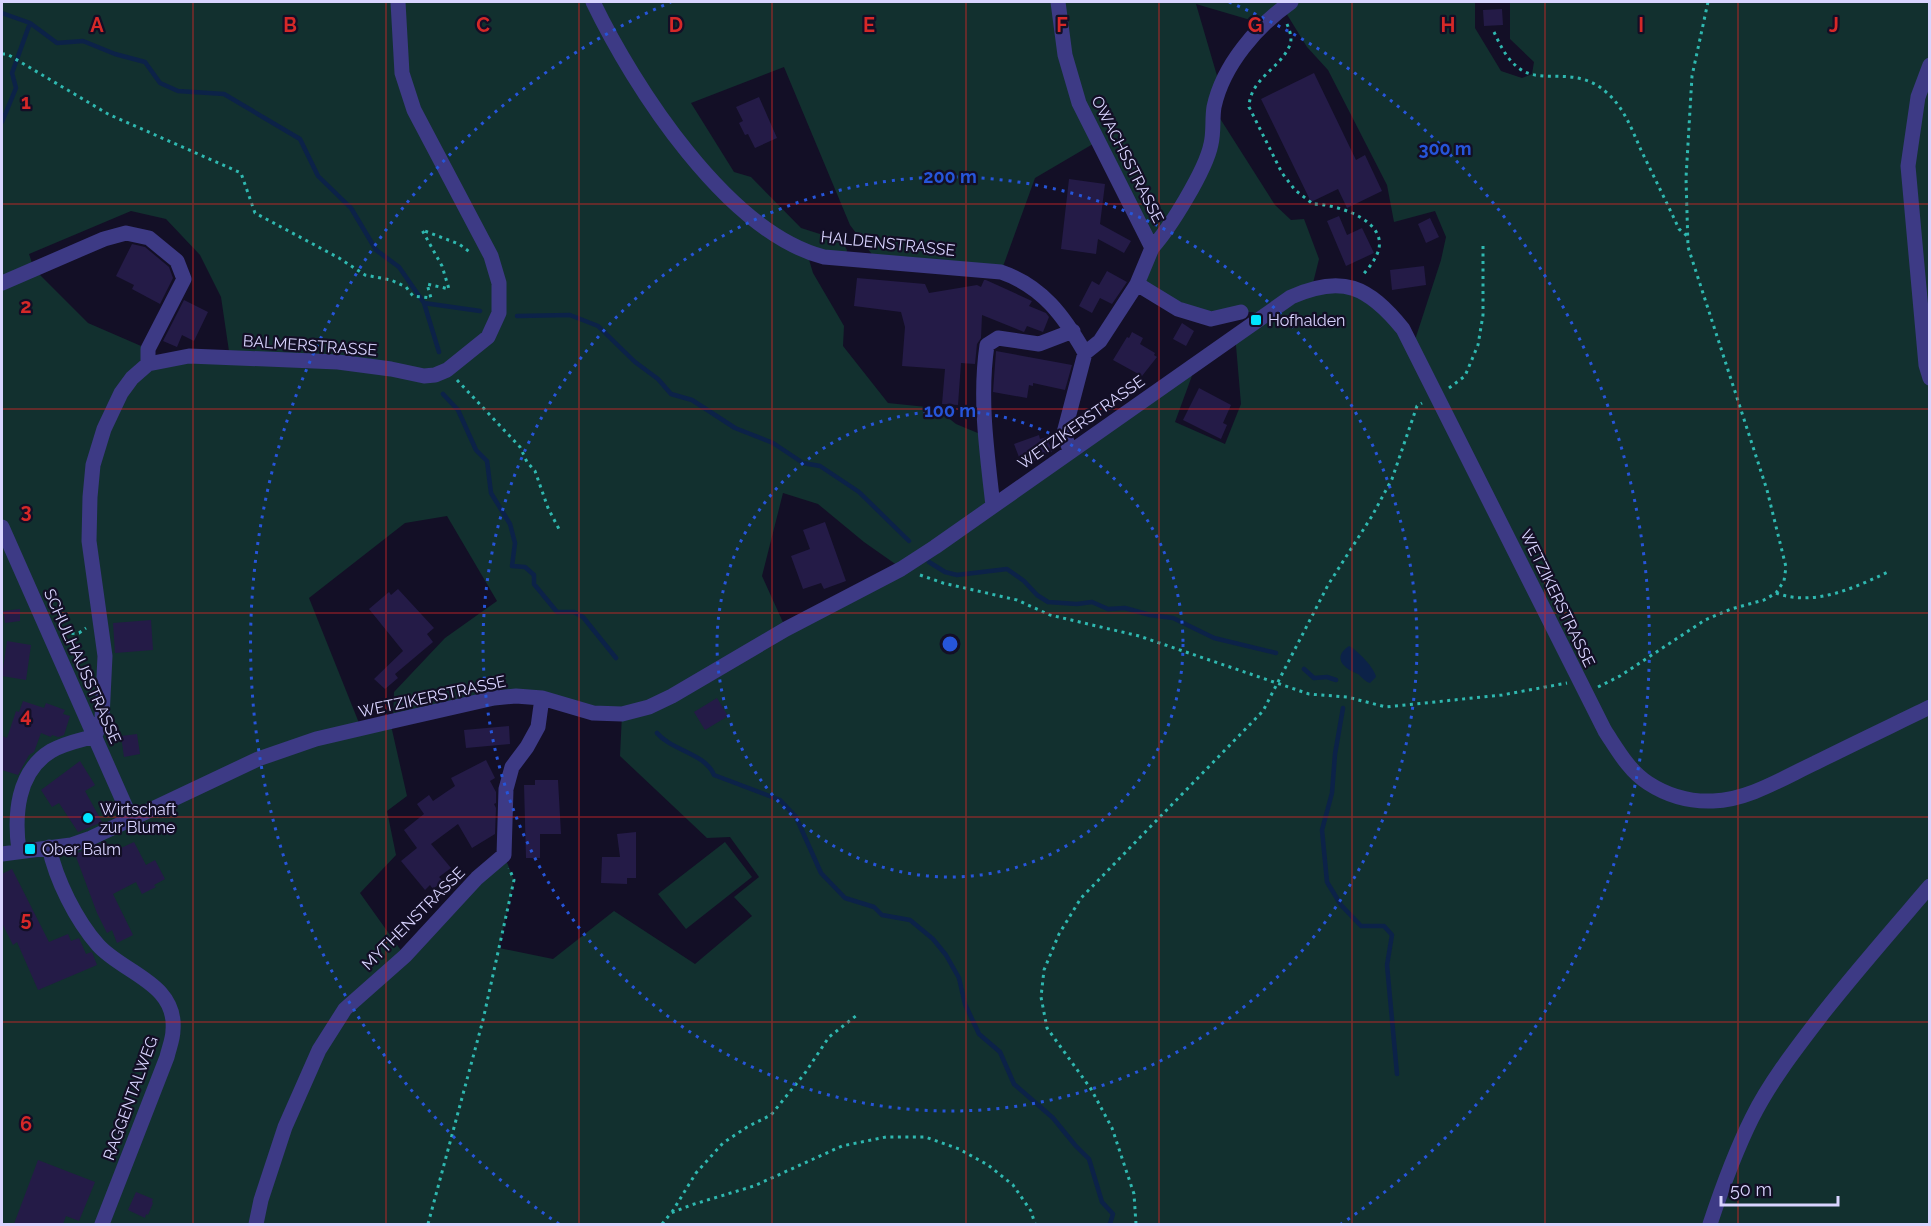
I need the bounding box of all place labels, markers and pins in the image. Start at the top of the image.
place label: Hofhalden [1268,311,1345,330]
marker: Hofhalden [1249,313,1263,327]
centre of rings [940,634,960,654]
place label: Wirtschaft zur Blume [100,800,177,837]
marker: Wirtschaft zur Blume [81,811,95,825]
place label: Ober Balm [42,840,121,859]
marker: Ober Balm [23,842,37,856]

